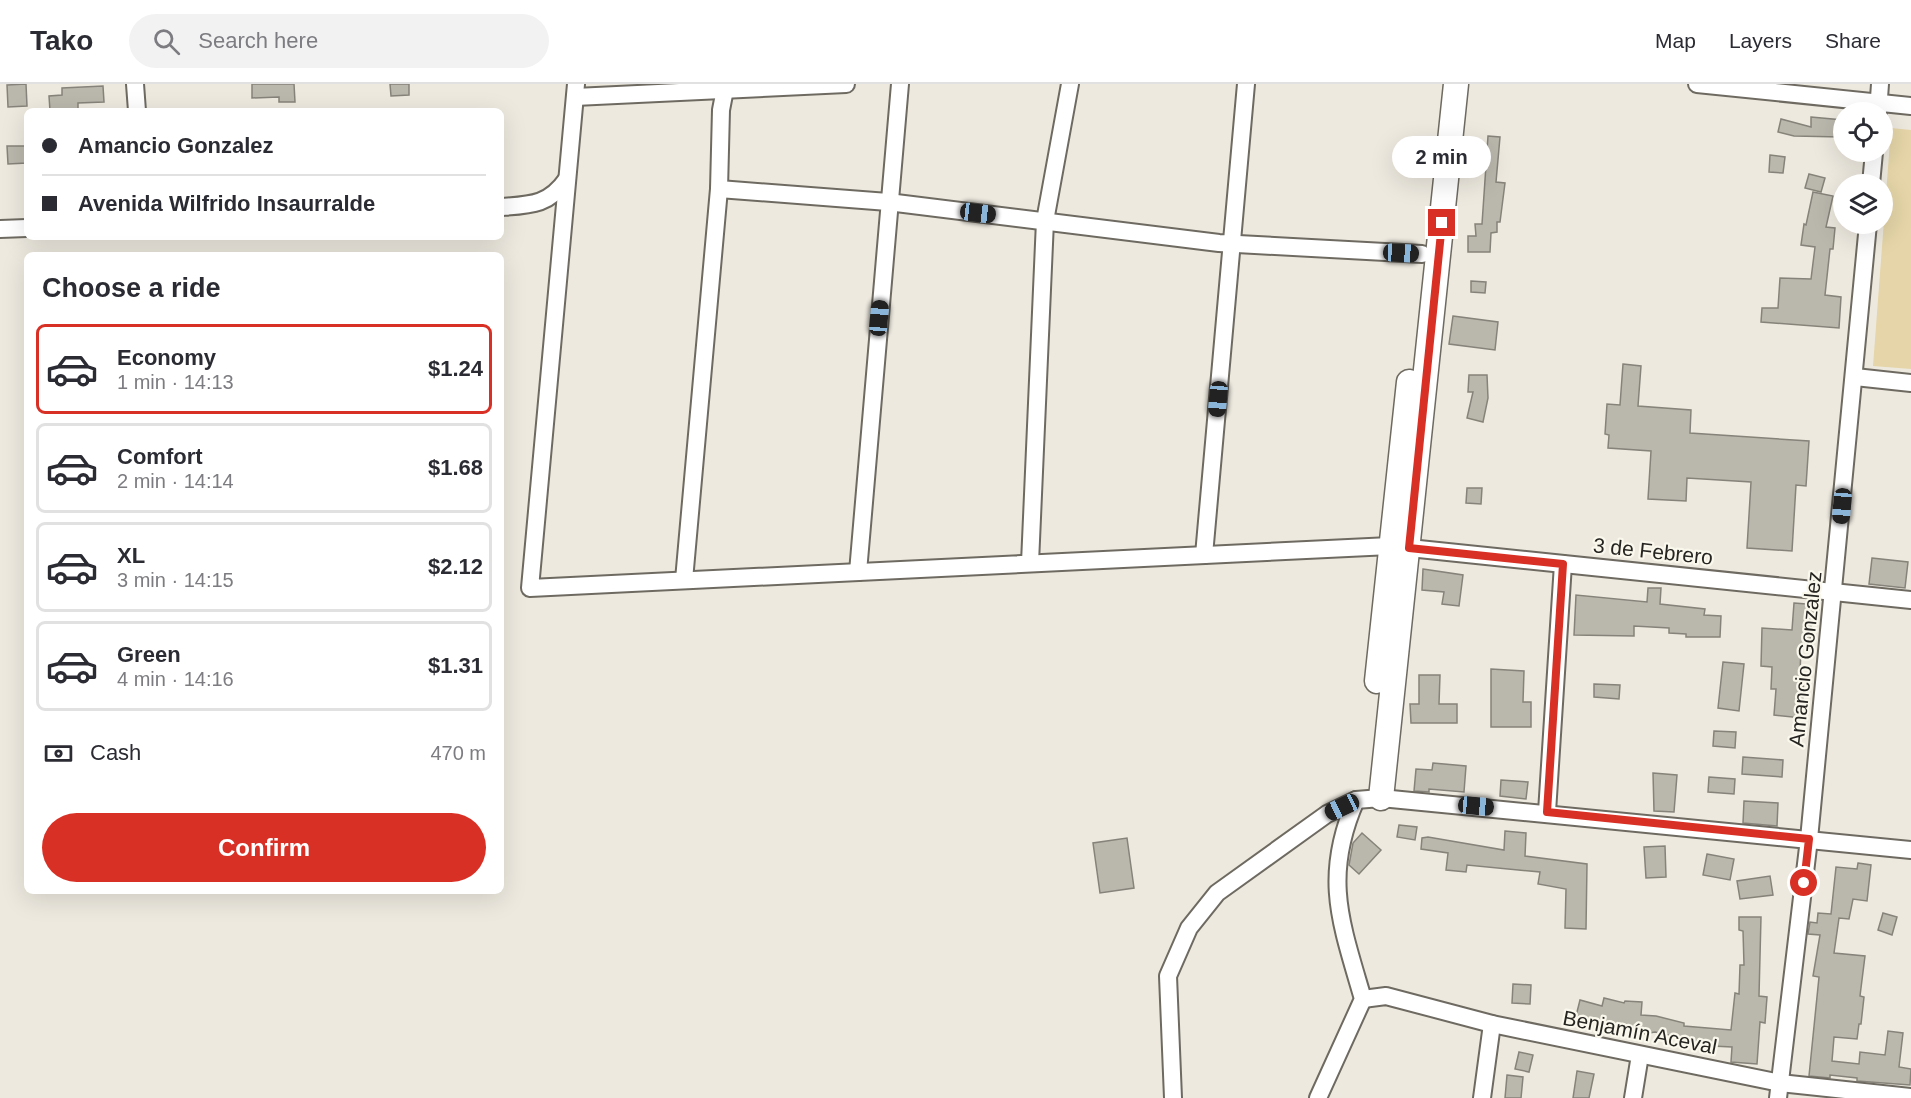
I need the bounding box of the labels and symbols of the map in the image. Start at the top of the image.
callout: 2 min [1392,136,1492,178]
car [959,202,997,224]
route end [1428,209,1455,236]
car [1383,243,1419,263]
car [868,299,890,337]
car [1207,380,1229,418]
car [1831,487,1853,525]
street label: 3 de Febrero [1592,533,1714,569]
street label: Amancio Gonzalez [1784,570,1826,748]
car [1322,791,1362,823]
car [1457,795,1495,817]
route start [1790,869,1817,896]
street label: Benjamín Aceval [1561,1006,1719,1058]

